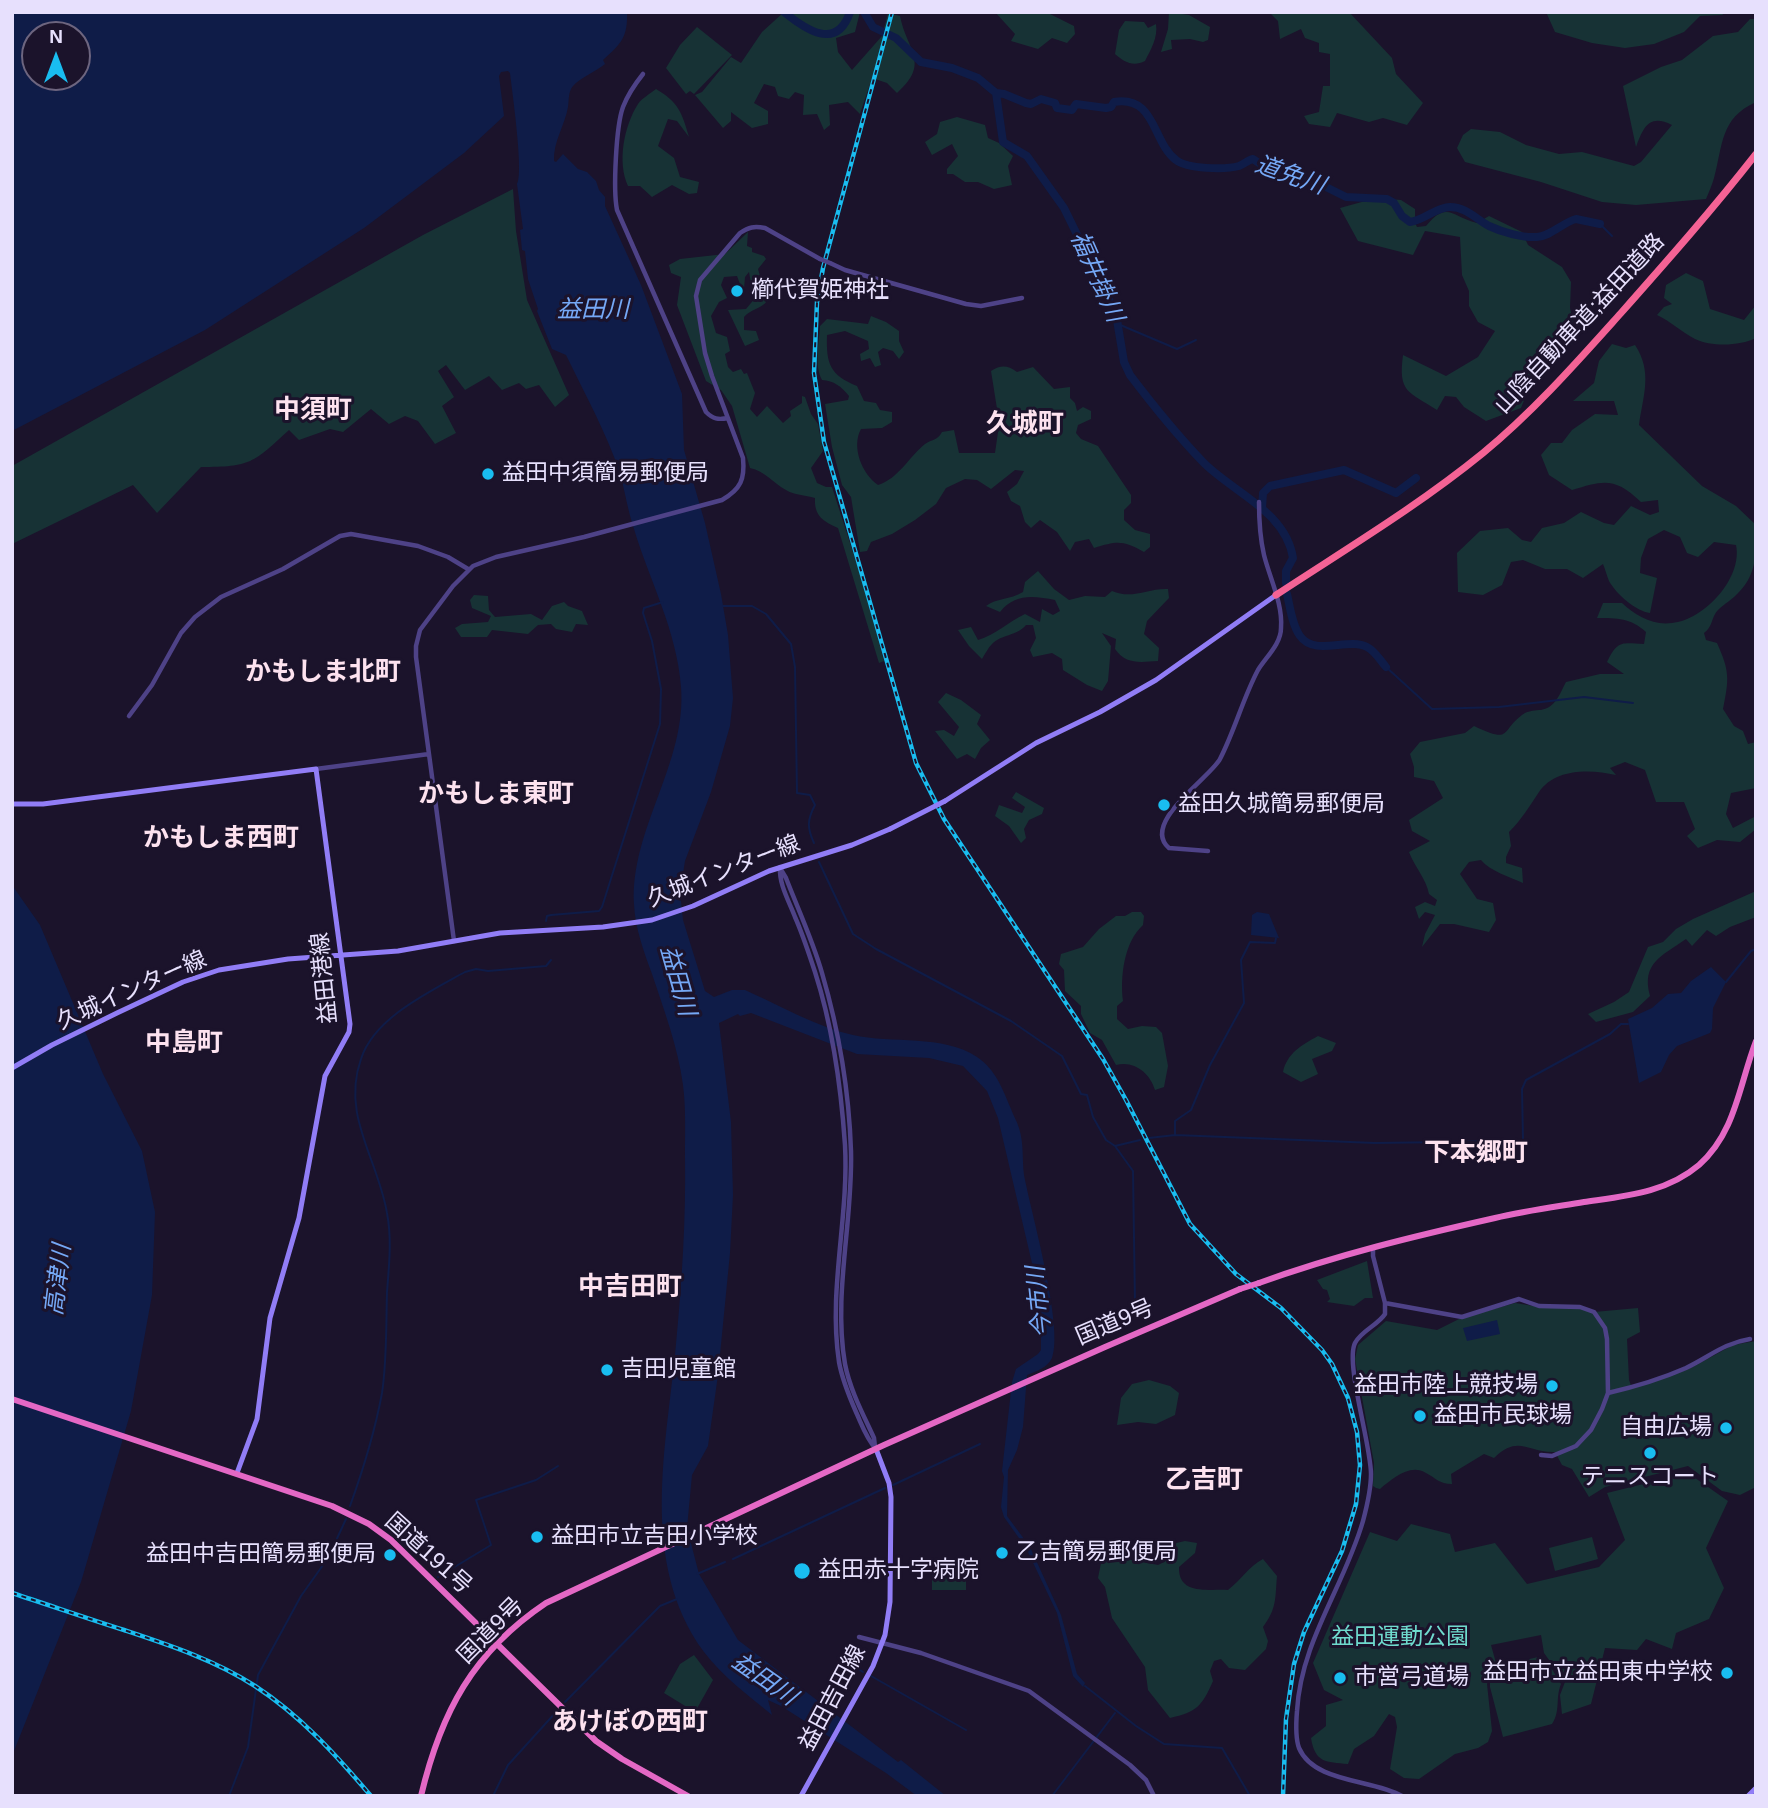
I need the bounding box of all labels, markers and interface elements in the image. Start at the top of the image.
north arrow [21,21,91,91]
text: N [49,26,63,47]
water label: 道免川 [1251,151,1329,201]
water label: 福井掛川 [1063,227,1129,327]
street label: 山陰自動車道;益田道路 [1489,228,1671,420]
place label: 櫛代賀姫神社 [751,277,889,305]
marker: 櫛代賀姫神社 [729,283,745,299]
water label: 益田川 [557,296,629,324]
district label: 中須町 [274,395,352,427]
district label: 久城町 [986,409,1064,441]
place label: 益田中須簡易郵便局 [502,460,709,488]
marker: 益田中須簡易郵便局 [480,466,496,482]
district label: かもしま北町 [245,657,401,689]
district label: かもしま東町 [418,779,574,811]
place label: 益田久城簡易郵便局 [1178,791,1385,819]
marker: 益田久城簡易郵便局 [1156,797,1172,813]
district label: かもしま西町 [143,823,299,855]
street label: 久城インター線 [644,830,804,914]
street label: 益田港線 [306,931,344,1025]
water label: 益田川 [653,942,701,1020]
street label: 久城インター線 [53,946,211,1036]
district label: 中島町 [145,1028,223,1060]
district label: 下本郷町 [1424,1138,1528,1170]
water label: 高津川 [40,1243,78,1317]
water label: 今市川 [1022,1265,1058,1339]
district label: 中吉田町 [578,1272,682,1304]
street label: 国道9号 [1072,1294,1158,1352]
place label: 吉田児童館 [621,1356,736,1384]
marker: 吉田児童館 [599,1362,615,1378]
place label: 益田市陸上競技場 [1354,1372,1538,1400]
marker: 益田市陸上競技場 [1544,1378,1560,1394]
place label: 益田市民球場 [1434,1402,1572,1430]
marker: 益田市民球場 [1412,1408,1428,1424]
place label: 自由広場 [1620,1414,1712,1442]
marker: 自由広場 [1718,1420,1734,1436]
marker: テニスコート [1642,1445,1658,1461]
place label: テニスコート [1581,1464,1719,1492]
district label: 乙吉町 [1165,1465,1243,1497]
street label: 国道191号 [379,1508,477,1600]
place label: 益田市立吉田小学校 [551,1523,758,1551]
marker: 益田市立吉田小学校 [529,1529,545,1545]
place label: 乙吉簡易郵便局 [1016,1539,1177,1567]
place label: 益田中吉田簡易郵便局 [146,1541,376,1569]
marker: 乙吉簡易郵便局 [994,1545,1010,1561]
marker: 益田中吉田簡易郵便局 [382,1547,398,1563]
place label: 益田赤十字病院 [818,1557,979,1585]
marker: 益田赤十字病院 [792,1561,812,1581]
street label: 国道9号 [452,1592,530,1670]
park label: 益田運動公園 [1331,1624,1469,1652]
street label: 益田吉田線 [794,1641,872,1755]
water label: 益田川 [726,1648,802,1712]
place label: 益田市立益田東中学校 [1483,1659,1713,1687]
place label: 市営弓道場 [1354,1664,1469,1692]
marker: 益田市立益田東中学校 [1719,1665,1735,1681]
marker: 市営弓道場 [1332,1670,1348,1686]
district label: あけぼの西町 [552,1707,708,1739]

